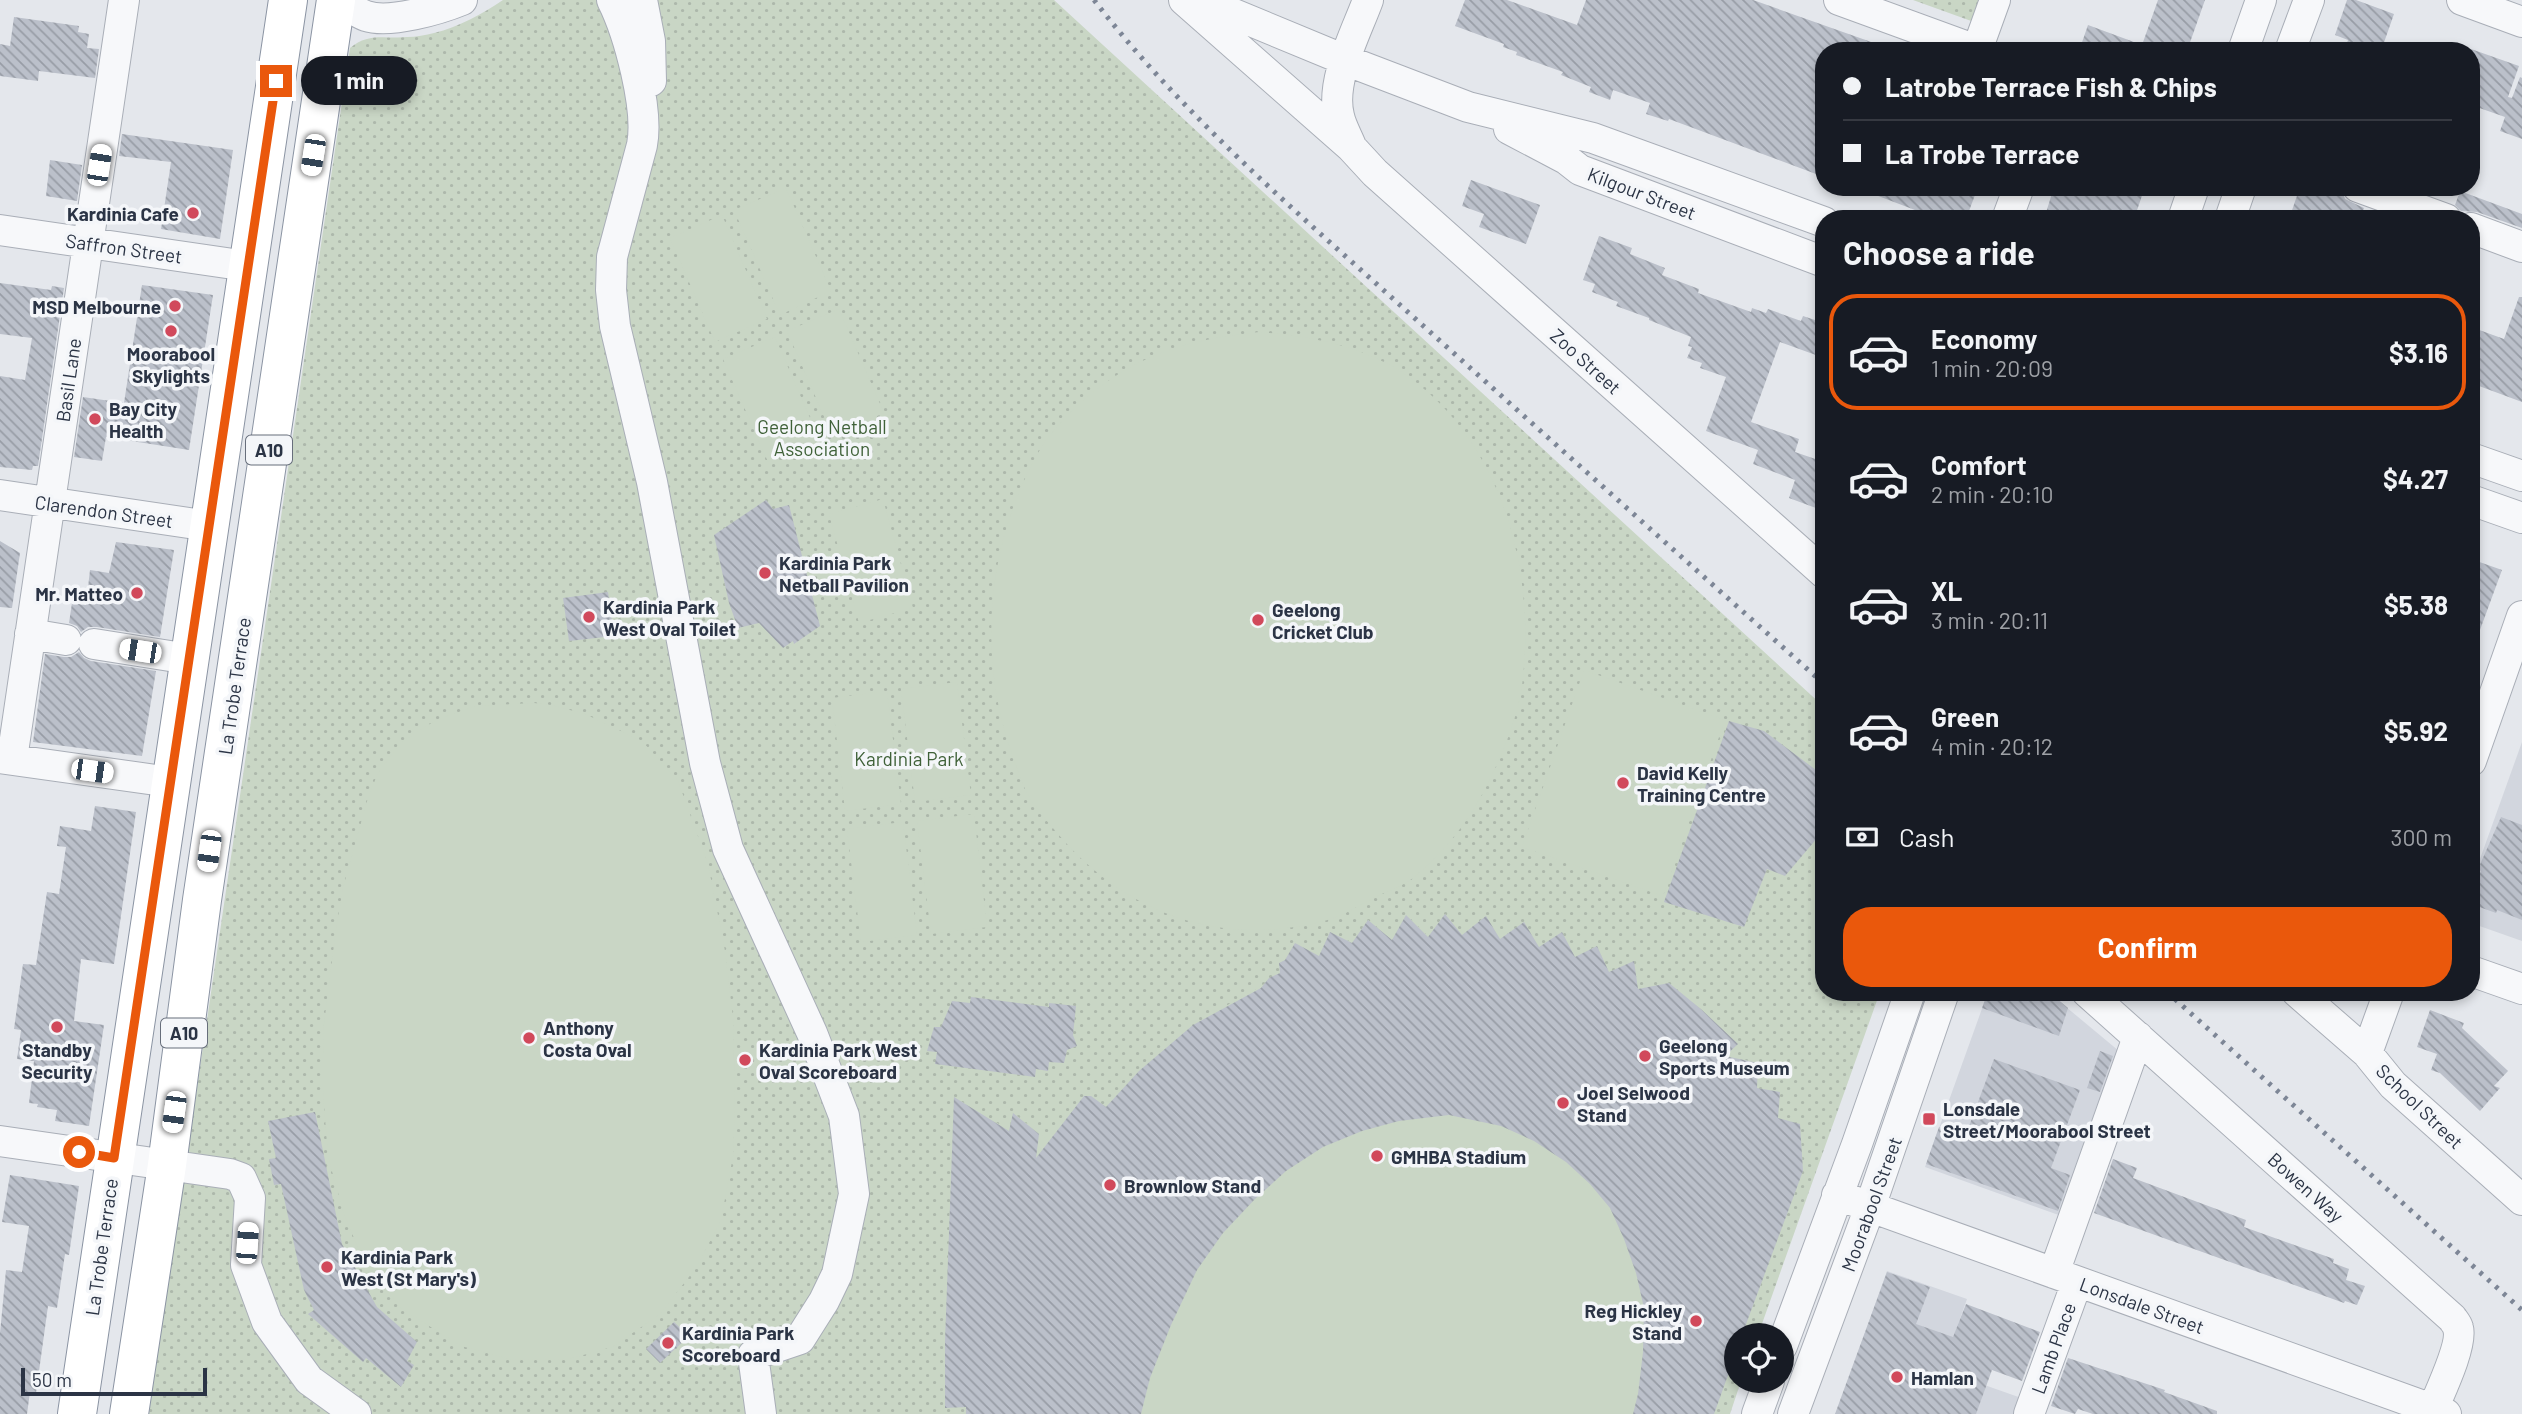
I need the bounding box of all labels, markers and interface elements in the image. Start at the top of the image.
callout: 1 min [300,56,416,106]
route end [260,65,292,97]
text: 1 min [334,66,384,94]
text: Latrobe Terrace Fish & Chips [1885,71,2217,102]
car [300,133,327,177]
text: La Trobe Terrace [1885,138,2079,169]
car [86,143,113,187]
street label: Kilgour Street [1585,162,1699,224]
place label: Kardinia Cafe [67,202,179,225]
marker: Kardinia Cafe [185,205,201,221]
street label: Saffron Street [64,228,184,268]
text: Choose a ride [1843,233,2035,271]
place label: MSD Melbourne [32,295,161,318]
marker: MSD Melbourne [167,298,183,314]
icon: car [1847,321,1910,384]
marker: Moorabool Skylights [163,323,179,339]
street label: Zoo Street [1546,323,1626,399]
text: Economy [1931,323,2037,354]
street label: Basil Lane [51,337,85,423]
text: $3.16 [2389,337,2448,368]
place label: Moorabool Skylights [127,342,215,387]
text: 1 min · 20:09 [1931,354,2053,382]
place label: Bay City Health [109,397,177,442]
marker: Bay City Health [87,411,103,427]
park label: Geelong Netball Association [757,415,887,460]
road number: A10 [246,436,292,464]
icon: car [1847,447,1910,510]
text: Comfort [1931,449,2027,480]
text: $4.27 [2383,463,2448,494]
text: 2 min · 20:10 [1931,480,2053,508]
street label: Clarendon Street [33,490,175,532]
place label: Kardinia Park Netball Pavilion [779,551,909,596]
marker: Kardinia Park Netball Pavilion [757,565,773,581]
icon: car [1847,573,1910,636]
text: XL [1931,575,1962,606]
place label: Mr. Matteo [35,582,123,605]
marker: Mr. Matteo [129,585,145,601]
text: $5.38 [2384,589,2448,620]
place label: Kardinia Park West Oval Toilet [603,595,736,640]
place label: Geelong Cricket Club [1272,598,1374,643]
text: 3 min · 20:11 [1931,606,2048,634]
marker: Kardinia Park West Oval Toilet [581,609,597,625]
marker: Geelong Cricket Club [1250,612,1266,628]
street label: La Trobe Terrace [213,616,255,756]
car [118,637,163,665]
icon: car [1847,699,1910,762]
text: Green [1931,701,1999,732]
text: $5.92 [2384,715,2448,746]
text: 4 min · 20:12 [1931,732,2053,760]
park label: Kardinia Park [854,747,964,770]
car [70,758,115,784]
place label: David Kelly Training Centre [1637,761,1766,806]
marker: David Kelly Training Centre [1615,775,1631,791]
icon: cash [1843,818,1881,856]
text: Cash [1899,821,1954,852]
text: 300 m [2391,823,2452,851]
car [196,829,223,873]
button: Confirm [1843,907,2452,987]
place label: Anthony Costa Oval [543,1016,632,1061]
road number: A10 [161,1018,207,1048]
marker: Standby Security [49,1019,65,1035]
marker: Anthony Costa Oval [521,1030,537,1046]
place label: Geelong Sports Museum [1659,1034,1790,1079]
place label: Standby Security [21,1038,93,1083]
place label: Kardinia Park West Oval Scoreboard [759,1038,918,1083]
marker: Geelong Sports Museum [1637,1048,1653,1064]
marker: Kardinia Park West Oval Scoreboard [737,1052,753,1068]
street label: School Street [2372,1059,2468,1153]
place label: Joel Selwood Stand [1577,1081,1690,1126]
car [161,1090,188,1134]
marker: Joel Selwood Stand [1555,1095,1571,1111]
place label: Lonsdale Street/Moorabool Street [1943,1097,2151,1142]
marker: Lonsdale Street/Moorabool Street [1921,1111,1937,1127]
street label: Moorabool Street [1836,1133,1906,1275]
route start [63,1136,95,1168]
place label: GMHBA Stadium [1391,1145,1526,1168]
street label: Bowen Way [2264,1147,2349,1227]
marker: GMHBA Stadium [1369,1148,1385,1164]
place label: Brownlow Stand [1124,1174,1261,1197]
street label: La Trobe Terrace [80,1177,122,1317]
marker: Brownlow Stand [1102,1177,1118,1193]
car [236,1221,259,1265]
place label: Kardinia Park West (St Mary's) [341,1245,476,1290]
marker: Kardinia Park West (St Mary's) [319,1259,335,1275]
street label: Lonsdale Street [2077,1272,2207,1338]
place label: Reg Hickley Stand [1585,1299,1682,1344]
street label: Lamb Place [2026,1299,2080,1397]
marker: Reg Hickley Stand [1688,1313,1704,1329]
place label: Kardinia Park Scoreboard [682,1321,794,1366]
map controls [1724,1323,1794,1393]
button: locate [1724,1323,1794,1393]
marker: Kardinia Park Scoreboard [660,1335,676,1351]
scale bar [21,1365,206,1397]
place label: Hamlan [1911,1366,1974,1389]
text: 50 m [32,1368,72,1391]
marker: Hamlan [1889,1369,1905,1385]

